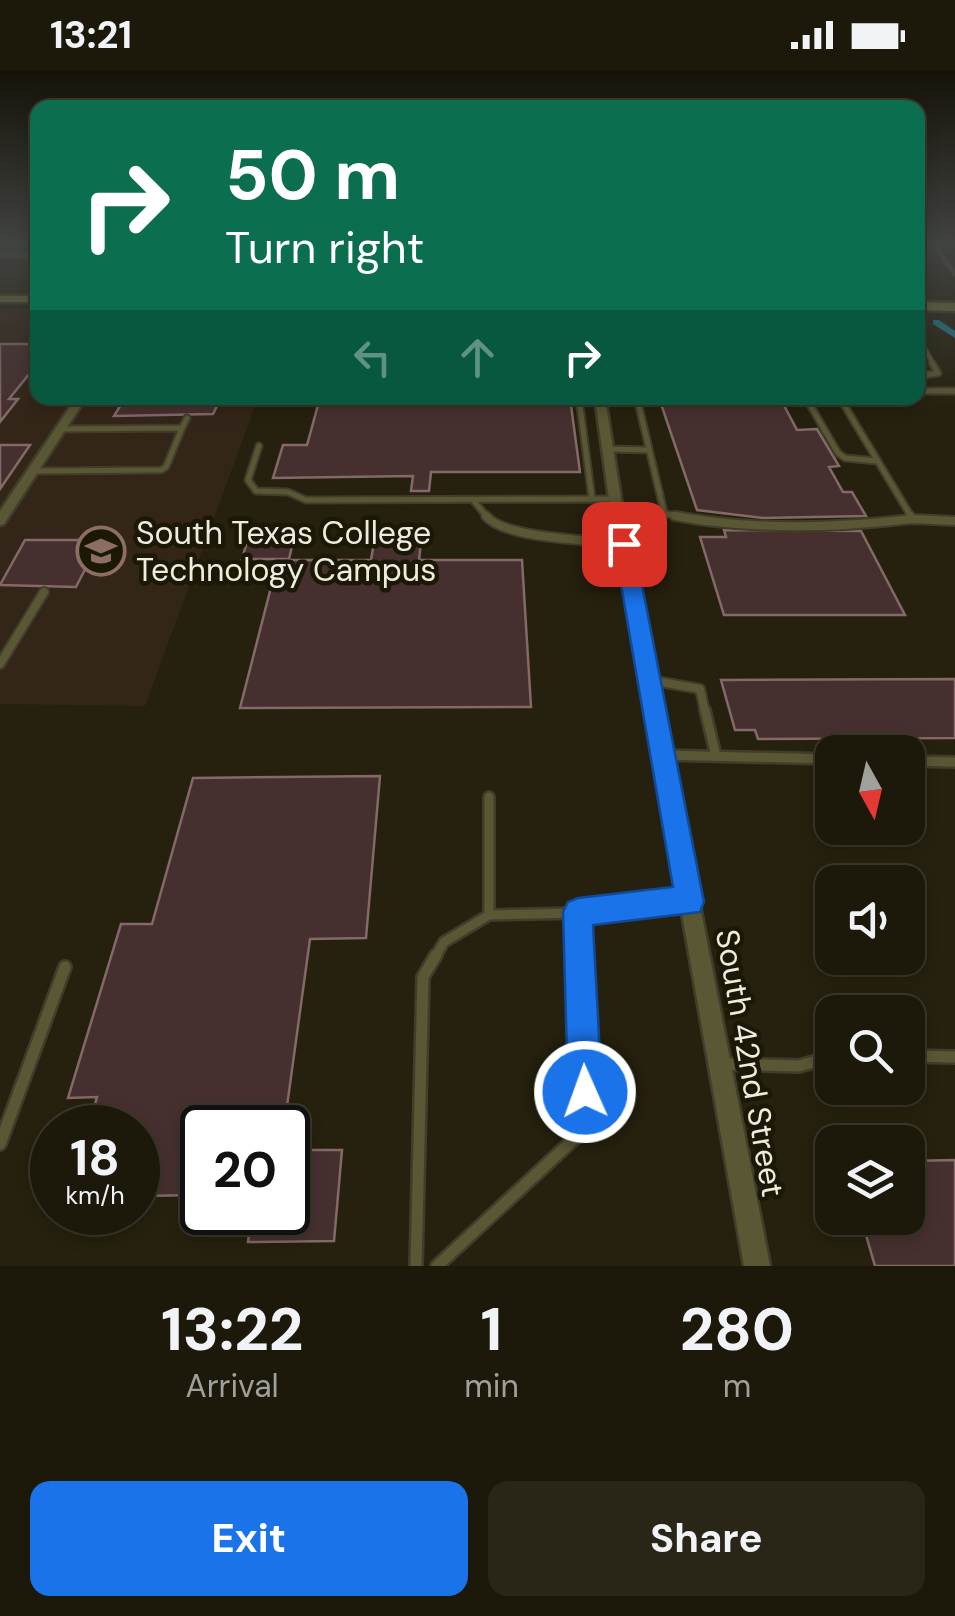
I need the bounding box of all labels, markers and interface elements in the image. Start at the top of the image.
text: 13:21 [50,10,132,60]
text: 50 m [225,130,400,221]
icon: right [60,140,190,270]
text: Turn right [225,218,424,277]
icon: left [345,330,400,385]
icon: ahead [450,330,505,385]
icon: right [555,330,610,385]
pin [582,502,667,587]
place label: South Texas College Technology Campus [136,512,436,591]
icon: arrive [597,517,652,572]
school or university icon: South Texas College Technology Campus [75,525,127,577]
north arrow [815,735,925,845]
map controls [815,735,925,1235]
button: sound [815,865,925,975]
street label: South 42nd Street [706,926,794,1200]
button: search [815,995,925,1105]
position arrow [533,1040,637,1144]
speed limit sign: 20 [180,1105,310,1235]
text: 18 [70,1125,120,1191]
button: layers [815,1125,925,1235]
text: km/h [65,1179,125,1212]
text: 13:22 [161,1290,303,1369]
text: 1 [481,1290,502,1369]
text: 280 [680,1290,794,1369]
text: Arrival [186,1365,279,1407]
text: min [464,1365,519,1407]
text: m [723,1365,751,1407]
button: Exit [30,1481,468,1596]
button: Share [488,1481,925,1596]

